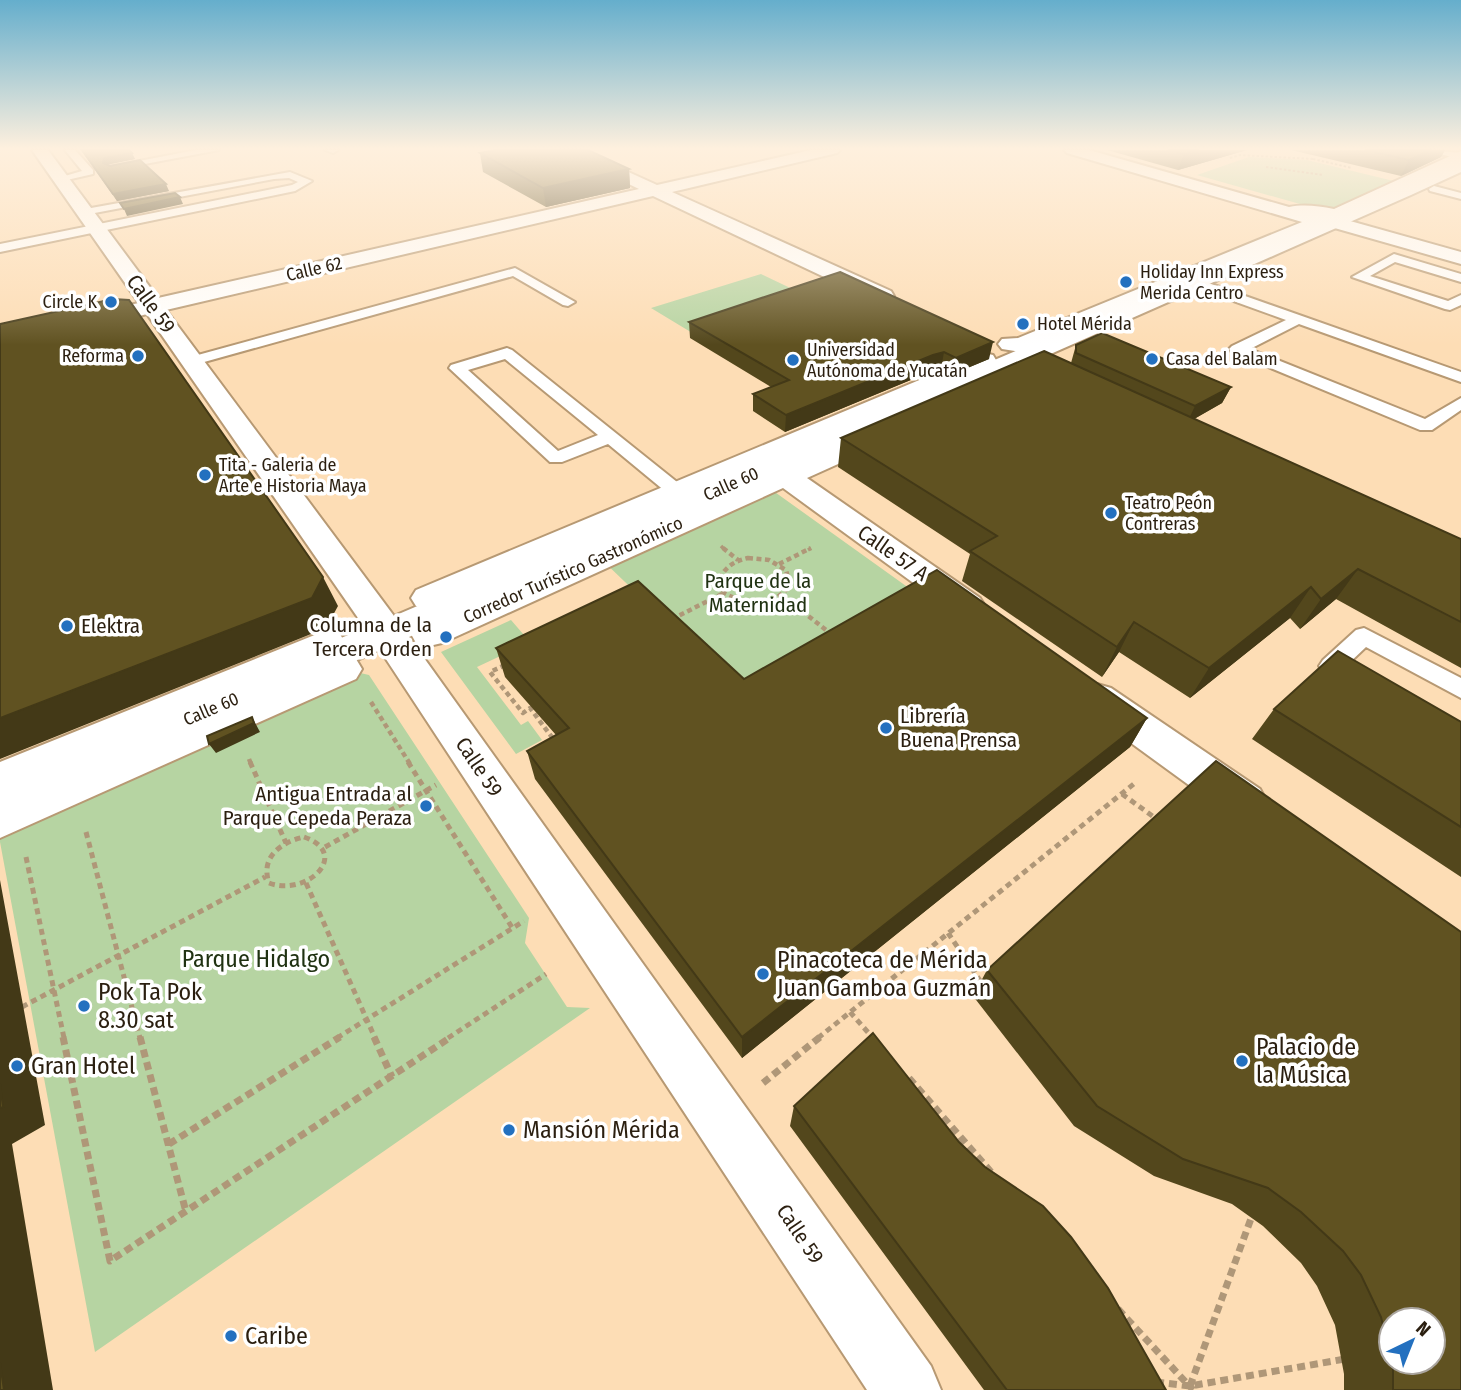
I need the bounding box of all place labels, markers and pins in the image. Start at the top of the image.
place label: Holiday Inn Express Merida Centro [1140,261,1284,304]
marker: Holiday Inn Express Merida Centro [1118,274,1134,290]
place label: Circle K [43,291,97,313]
marker: Circle K [103,294,119,310]
place label: Hotel Mérida [1037,313,1132,335]
marker: Hotel Mérida [1015,316,1031,332]
place label: Universidad Autónoma de Yucatán [807,339,968,382]
place label: Reforma [62,345,124,367]
marker: Reforma [130,348,146,364]
place label: Casa del Balam [1166,348,1278,370]
marker: Casa del Balam [1144,351,1160,367]
marker: Universidad Autónoma de Yucatán [785,352,801,368]
place label: Tita - Galeria de Arte e Historia Maya [219,454,367,497]
marker: Tita - Galeria de Arte e Historia Maya [197,467,213,483]
place label: Teatro Peón Contreras [1125,492,1212,535]
marker: Teatro Peón Contreras [1103,505,1119,521]
place label: Columna de la Tercera Orden [309,612,432,662]
place label: Elektra [81,613,140,639]
marker: Elektra [59,618,75,634]
marker: Columna de la Tercera Orden [438,629,454,645]
place label: Librería Buena Prensa [900,703,1017,753]
marker: Librería Buena Prensa [878,720,894,736]
place label: Antigua Entrada al Parque Cepeda Peraza [223,781,412,831]
marker: Antigua Entrada al Parque Cepeda Peraza [418,798,434,814]
place label: Pinacoteca de Mérida Juan Gamboa Guzmán [777,946,991,1002]
marker: Pinacoteca de Mérida Juan Gamboa Guzmán [755,966,771,982]
place label: Pok Ta Pok 8.30 sat [98,978,203,1034]
marker: Pok Ta Pok 8.30 sat [76,998,92,1014]
place label: Palacio de la Música [1256,1033,1356,1089]
place label: Gran Hotel [31,1052,135,1080]
marker: Palacio de la Música [1234,1053,1250,1069]
marker: Gran Hotel [9,1058,25,1074]
place label: Mansión Mérida [523,1116,680,1144]
marker: Mansión Mérida [501,1122,517,1138]
place label: Caribe [245,1322,308,1350]
marker: Caribe [223,1328,239,1344]

